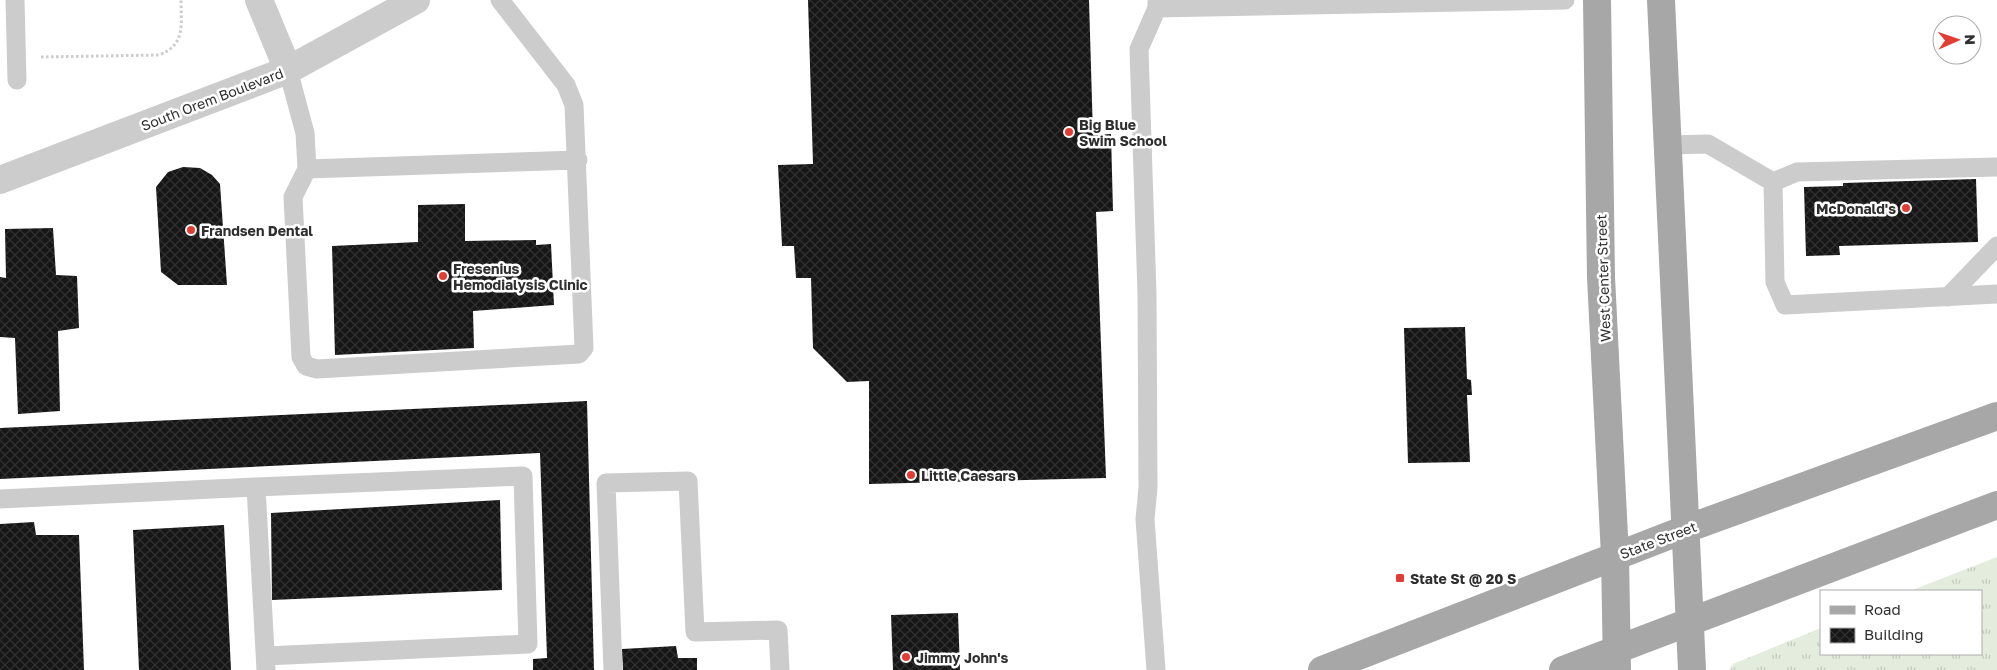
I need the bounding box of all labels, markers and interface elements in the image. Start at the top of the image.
north arrow [1932,15,1982,65]
text: N [1962,34,1979,45]
street label: South Orem Boulevard [139,64,285,134]
place label: Big Blue Swim School [1079,116,1167,149]
marker: Big Blue Swim School [1063,126,1075,138]
place label: McDonald's [1816,200,1896,217]
marker: McDonald's [1900,202,1912,214]
street label: West Center Street [1592,214,1614,342]
place label: Frandsen Dental [201,222,313,239]
marker: Frandsen Dental [185,224,197,236]
place label: Fresenius Hemodialysis Clinic [453,260,588,293]
marker: Fresenius Hemodialysis Clinic [437,270,449,282]
place label: Little Caesars [921,467,1016,484]
marker: Little Caesars [905,469,917,481]
street label: State Street [1617,518,1699,562]
place label: State St @ 20 S [1410,570,1516,587]
marker: State St @ 20 S [1394,572,1406,584]
legend [1820,590,1982,655]
text: Road [1864,600,1901,618]
text: Building [1864,625,1924,643]
place label: Jimmy John's [916,649,1009,666]
marker: Jimmy John's [900,651,912,663]

